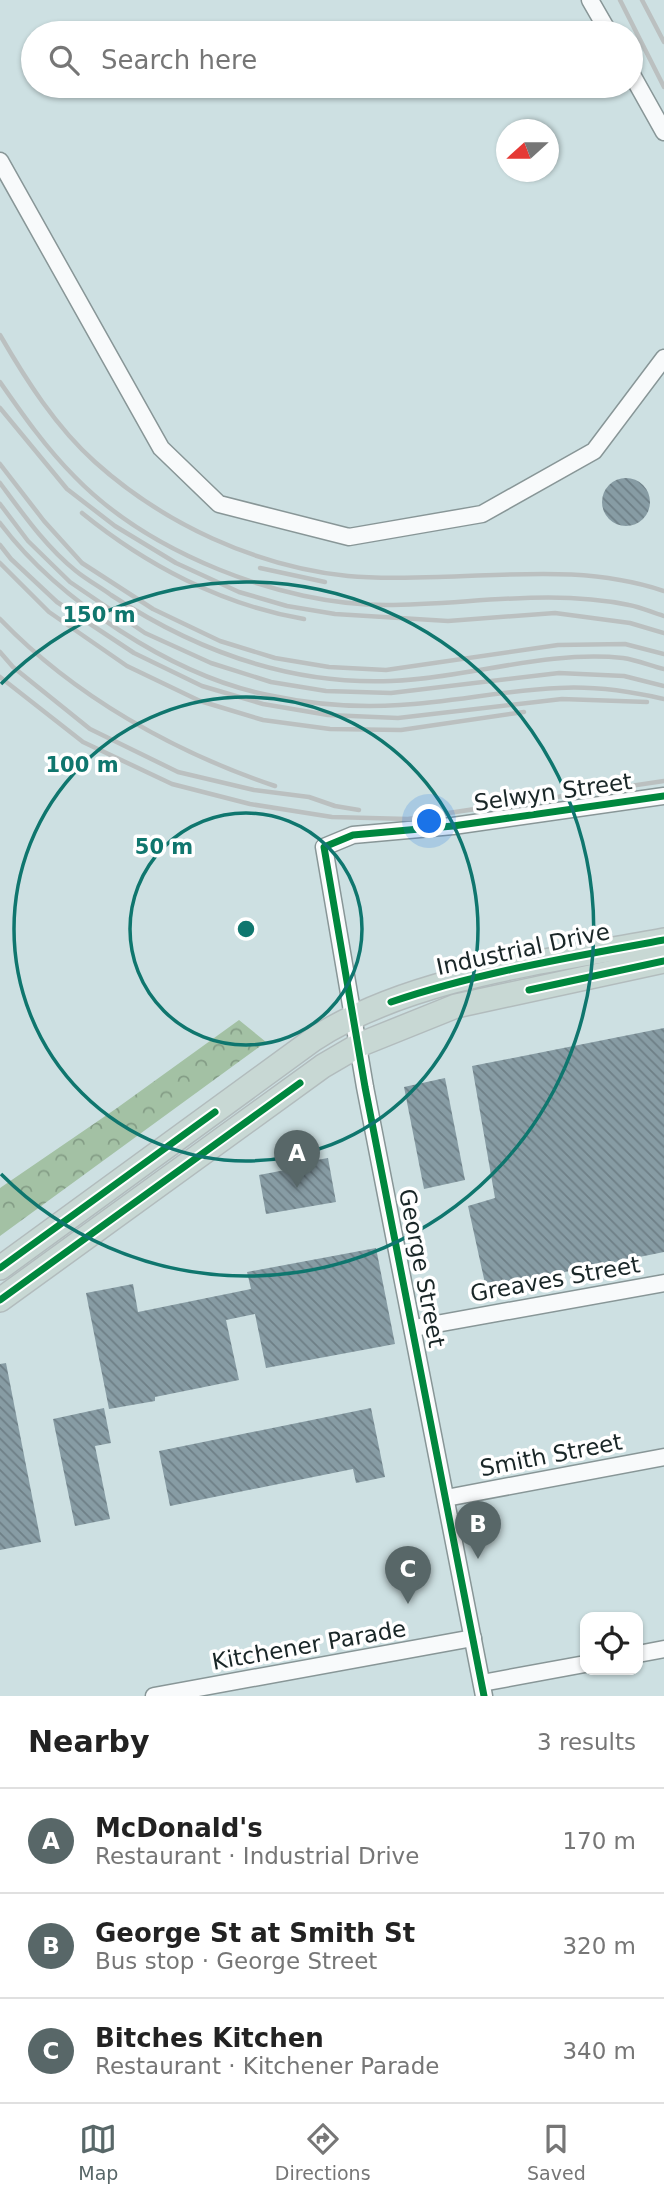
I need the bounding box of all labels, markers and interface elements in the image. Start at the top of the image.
search box [21,21,643,98]
icon: search [45,41,83,79]
text: Search here [101,45,257,75]
north arrow [496,119,559,182]
text: 150 m [62,603,136,627]
text: 100 m [45,753,119,777]
street label: Selwyn Street [472,768,634,816]
your location [412,804,446,838]
text: 50 m [135,835,193,859]
centre of rings [234,917,258,941]
street label: Industrial Drive [434,918,612,980]
pin: A [274,1130,320,1188]
street label: George Street [394,1186,450,1350]
street label: Greaves Street [468,1251,642,1307]
street label: Smith Street [478,1428,624,1482]
pin: B [455,1501,501,1559]
pin: C [385,1546,431,1604]
map controls [580,1612,643,1675]
button: locate [580,1612,643,1675]
street label: Kitchener Parade [210,1615,408,1675]
text: Nearby [28,1724,150,1759]
text: 3 results [537,1729,636,1755]
text: McDonald's [95,1813,263,1843]
text: A [42,1828,60,1854]
text: 170 m [562,1828,636,1854]
text: Restaurant · Industrial Drive [95,1843,419,1869]
text: George St at Smith St [95,1918,415,1948]
text: B [42,1933,60,1959]
text: 320 m [562,1933,636,1959]
text: Bus stop · George Street [95,1948,377,1974]
text: Bitches Kitchen [95,2023,324,2053]
text: C [43,2038,59,2064]
text: 340 m [562,2038,636,2064]
text: Restaurant · Kitchener Parade [95,2053,439,2079]
tab: Map [78,2120,118,2184]
tab: Directions [275,2120,371,2184]
tab: Saved [527,2120,586,2184]

